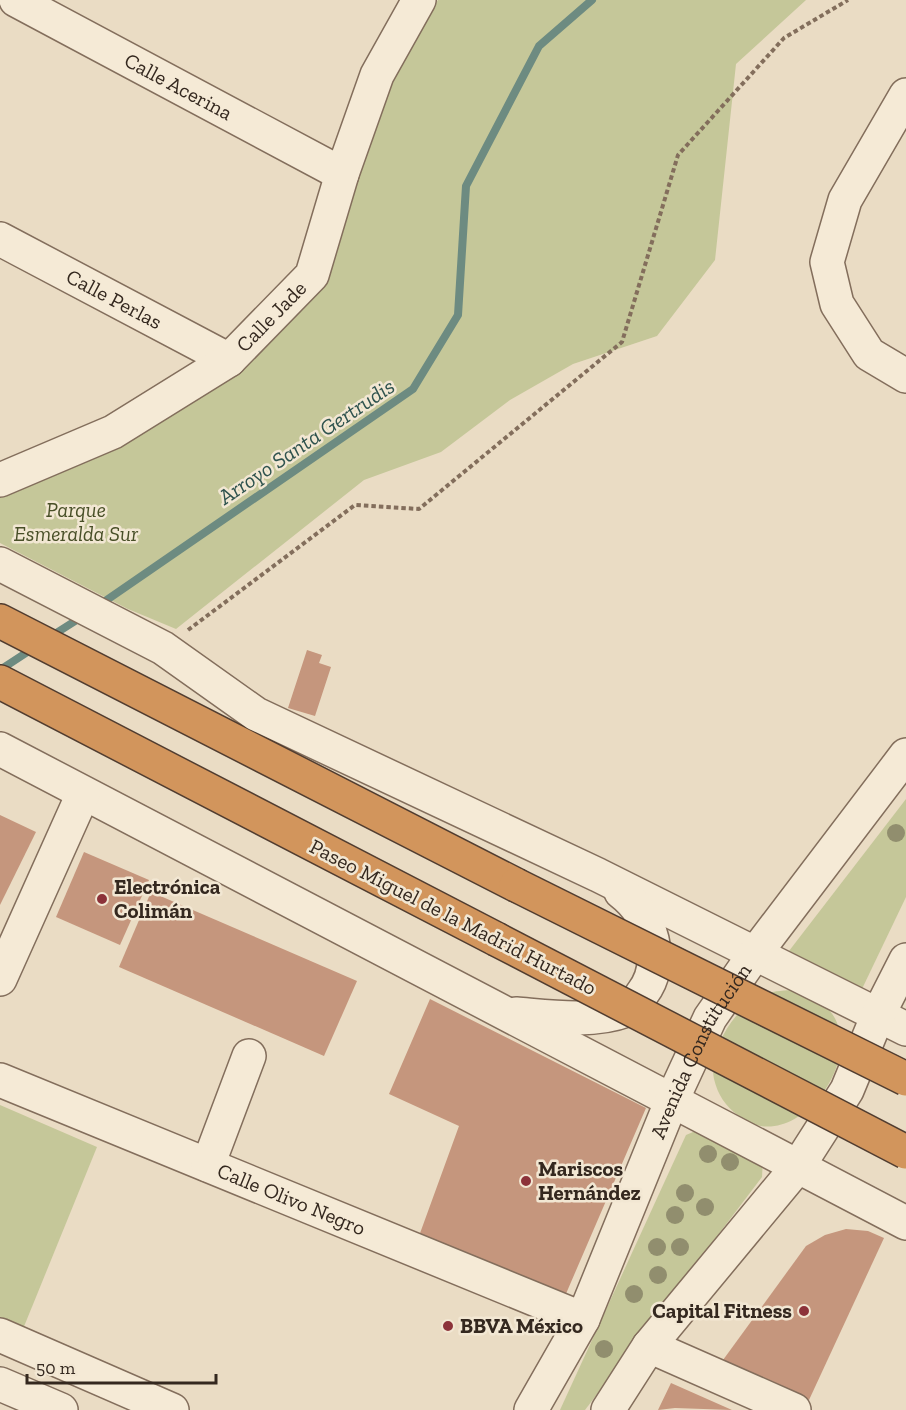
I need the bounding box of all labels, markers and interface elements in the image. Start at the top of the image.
street label: Calle Acerina [120,47,237,125]
street label: Calle Perlas [62,263,166,334]
street label: Calle Jade [231,275,311,357]
water label: Arroyo Santa Gertrudis [212,372,400,511]
park label: Parque Esmeralda Sur [14,497,139,546]
street label: Paseo Miguel de la Madrid Hurtado [306,833,601,1000]
place label: Electrónica Colimán [114,874,221,923]
marker: Electrónica Colimán [95,892,109,906]
street label: Avenida Constitución [645,958,756,1142]
place label: Mariscos Hernández [538,1156,641,1205]
street label: Calle Olivo Negro [214,1158,369,1241]
marker: Mariscos Hernández [519,1174,533,1188]
place label: Capital Fitness [652,1298,792,1323]
marker: Capital Fitness [797,1304,811,1318]
place label: BBVA México [460,1313,583,1338]
marker: BBVA México [441,1319,455,1333]
scale bar [27,1347,216,1385]
text: 50 m [36,1357,76,1379]

